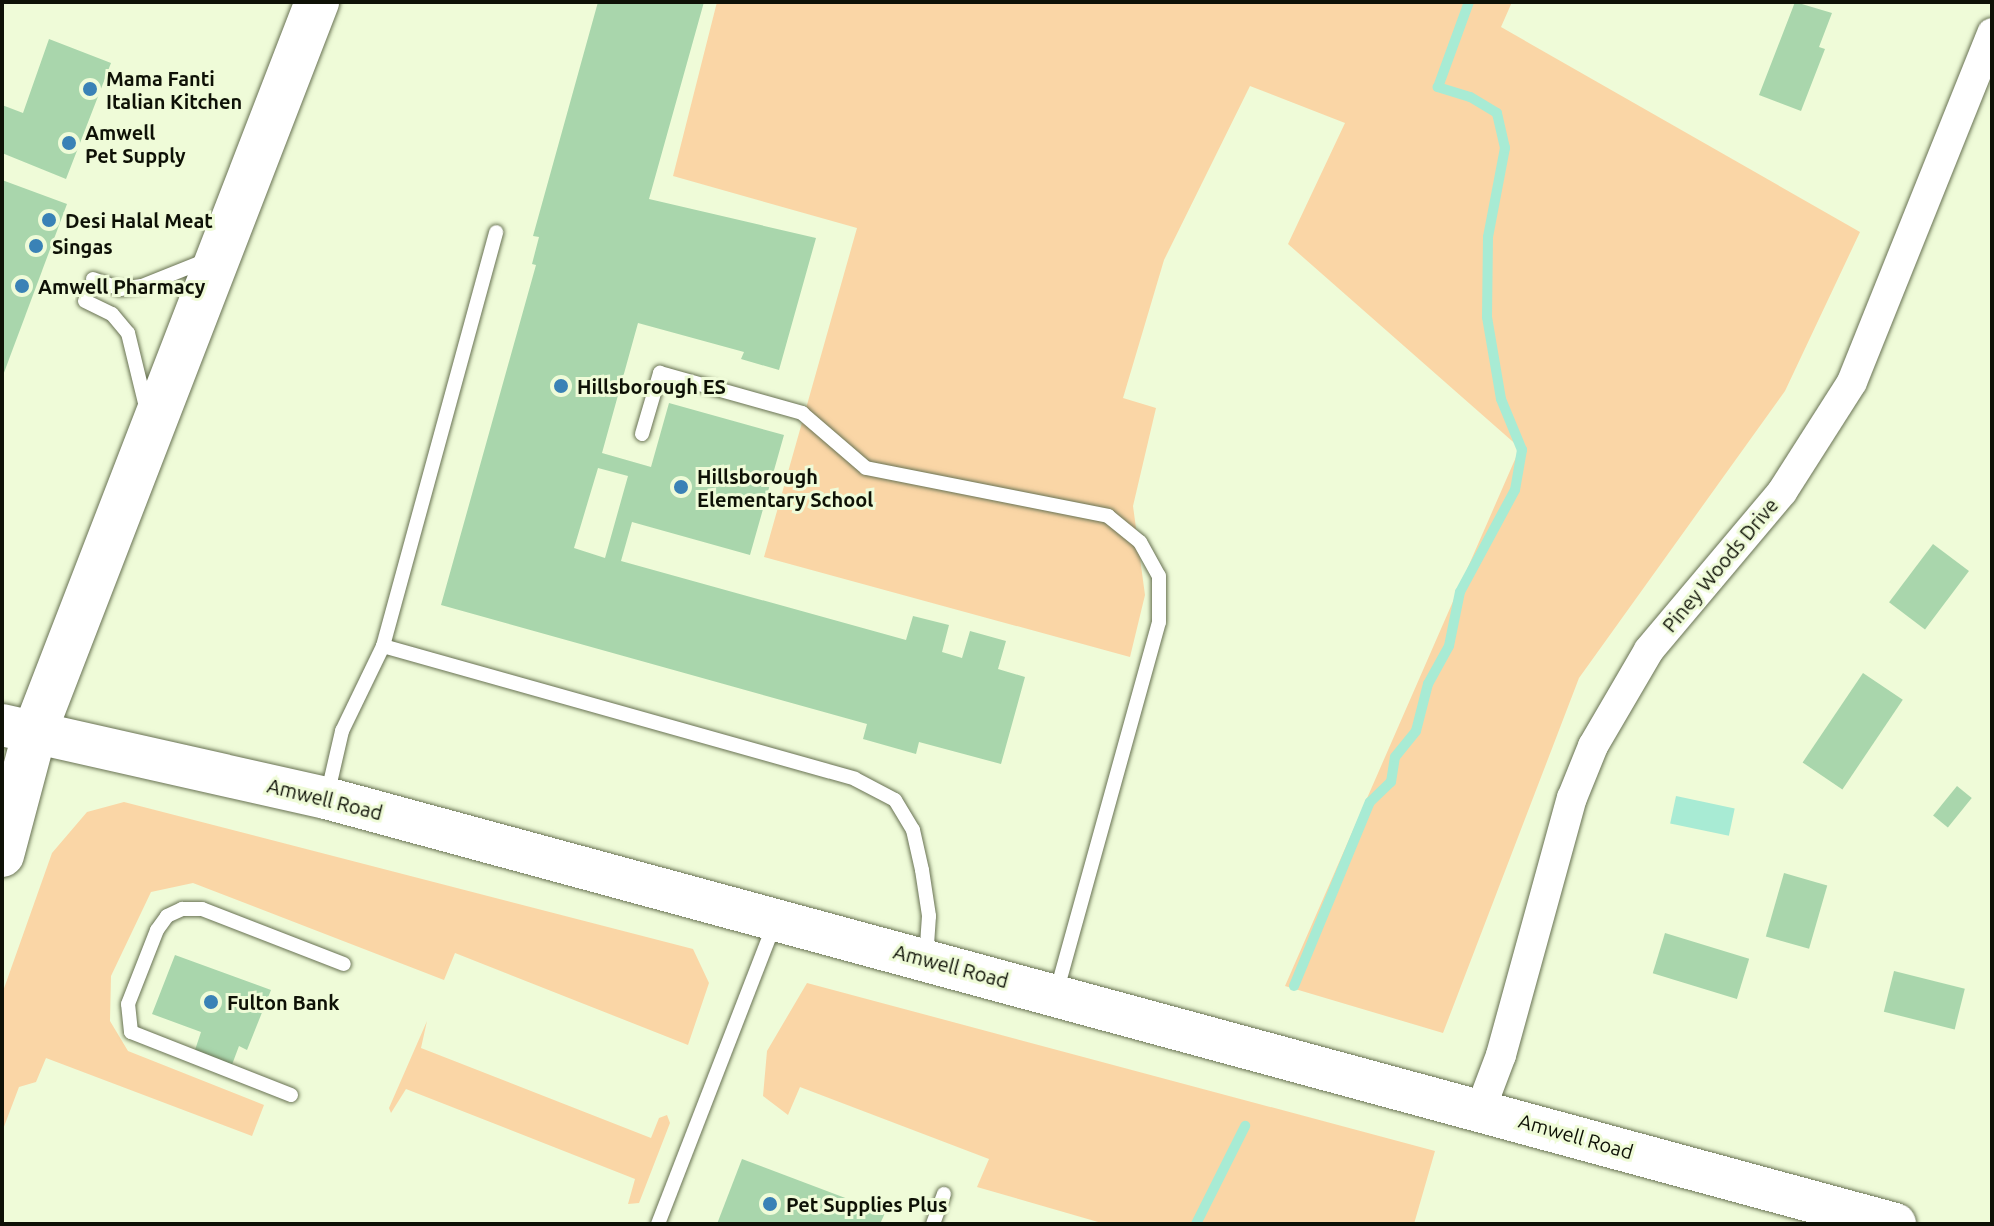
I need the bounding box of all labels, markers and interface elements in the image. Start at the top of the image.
place label: Mama Fanti Italian Kitchen [106,66,242,113]
marker: Mama Fanti Italian Kitchen [81,80,99,98]
place label: Amwell Pet Supply [85,120,186,167]
marker: Amwell Pet Supply [60,134,78,152]
place label: Desi Halal Meat [65,208,213,232]
marker: Desi Halal Meat [40,211,58,229]
place label: Singas [52,234,113,258]
marker: Singas [27,237,45,255]
place label: Amwell Pharmacy [38,274,205,298]
marker: Amwell Pharmacy [13,277,31,295]
place label: Hillsborough ES [577,374,726,398]
marker: Hillsborough ES [552,377,570,395]
place label: Hillsborough Elementary School [697,464,873,511]
marker: Hillsborough Elementary School [672,478,690,496]
street label: Piney Woods Drive [1657,493,1783,637]
street label: Amwell Road [265,773,385,825]
street label: Amwell Road [891,939,1011,993]
place label: Fulton Bank [227,990,339,1014]
marker: Fulton Bank [202,993,220,1011]
street label: Amwell Road [1516,1108,1636,1164]
place label: Pet Supplies Plus [786,1192,947,1216]
marker: Pet Supplies Plus [761,1195,779,1213]

